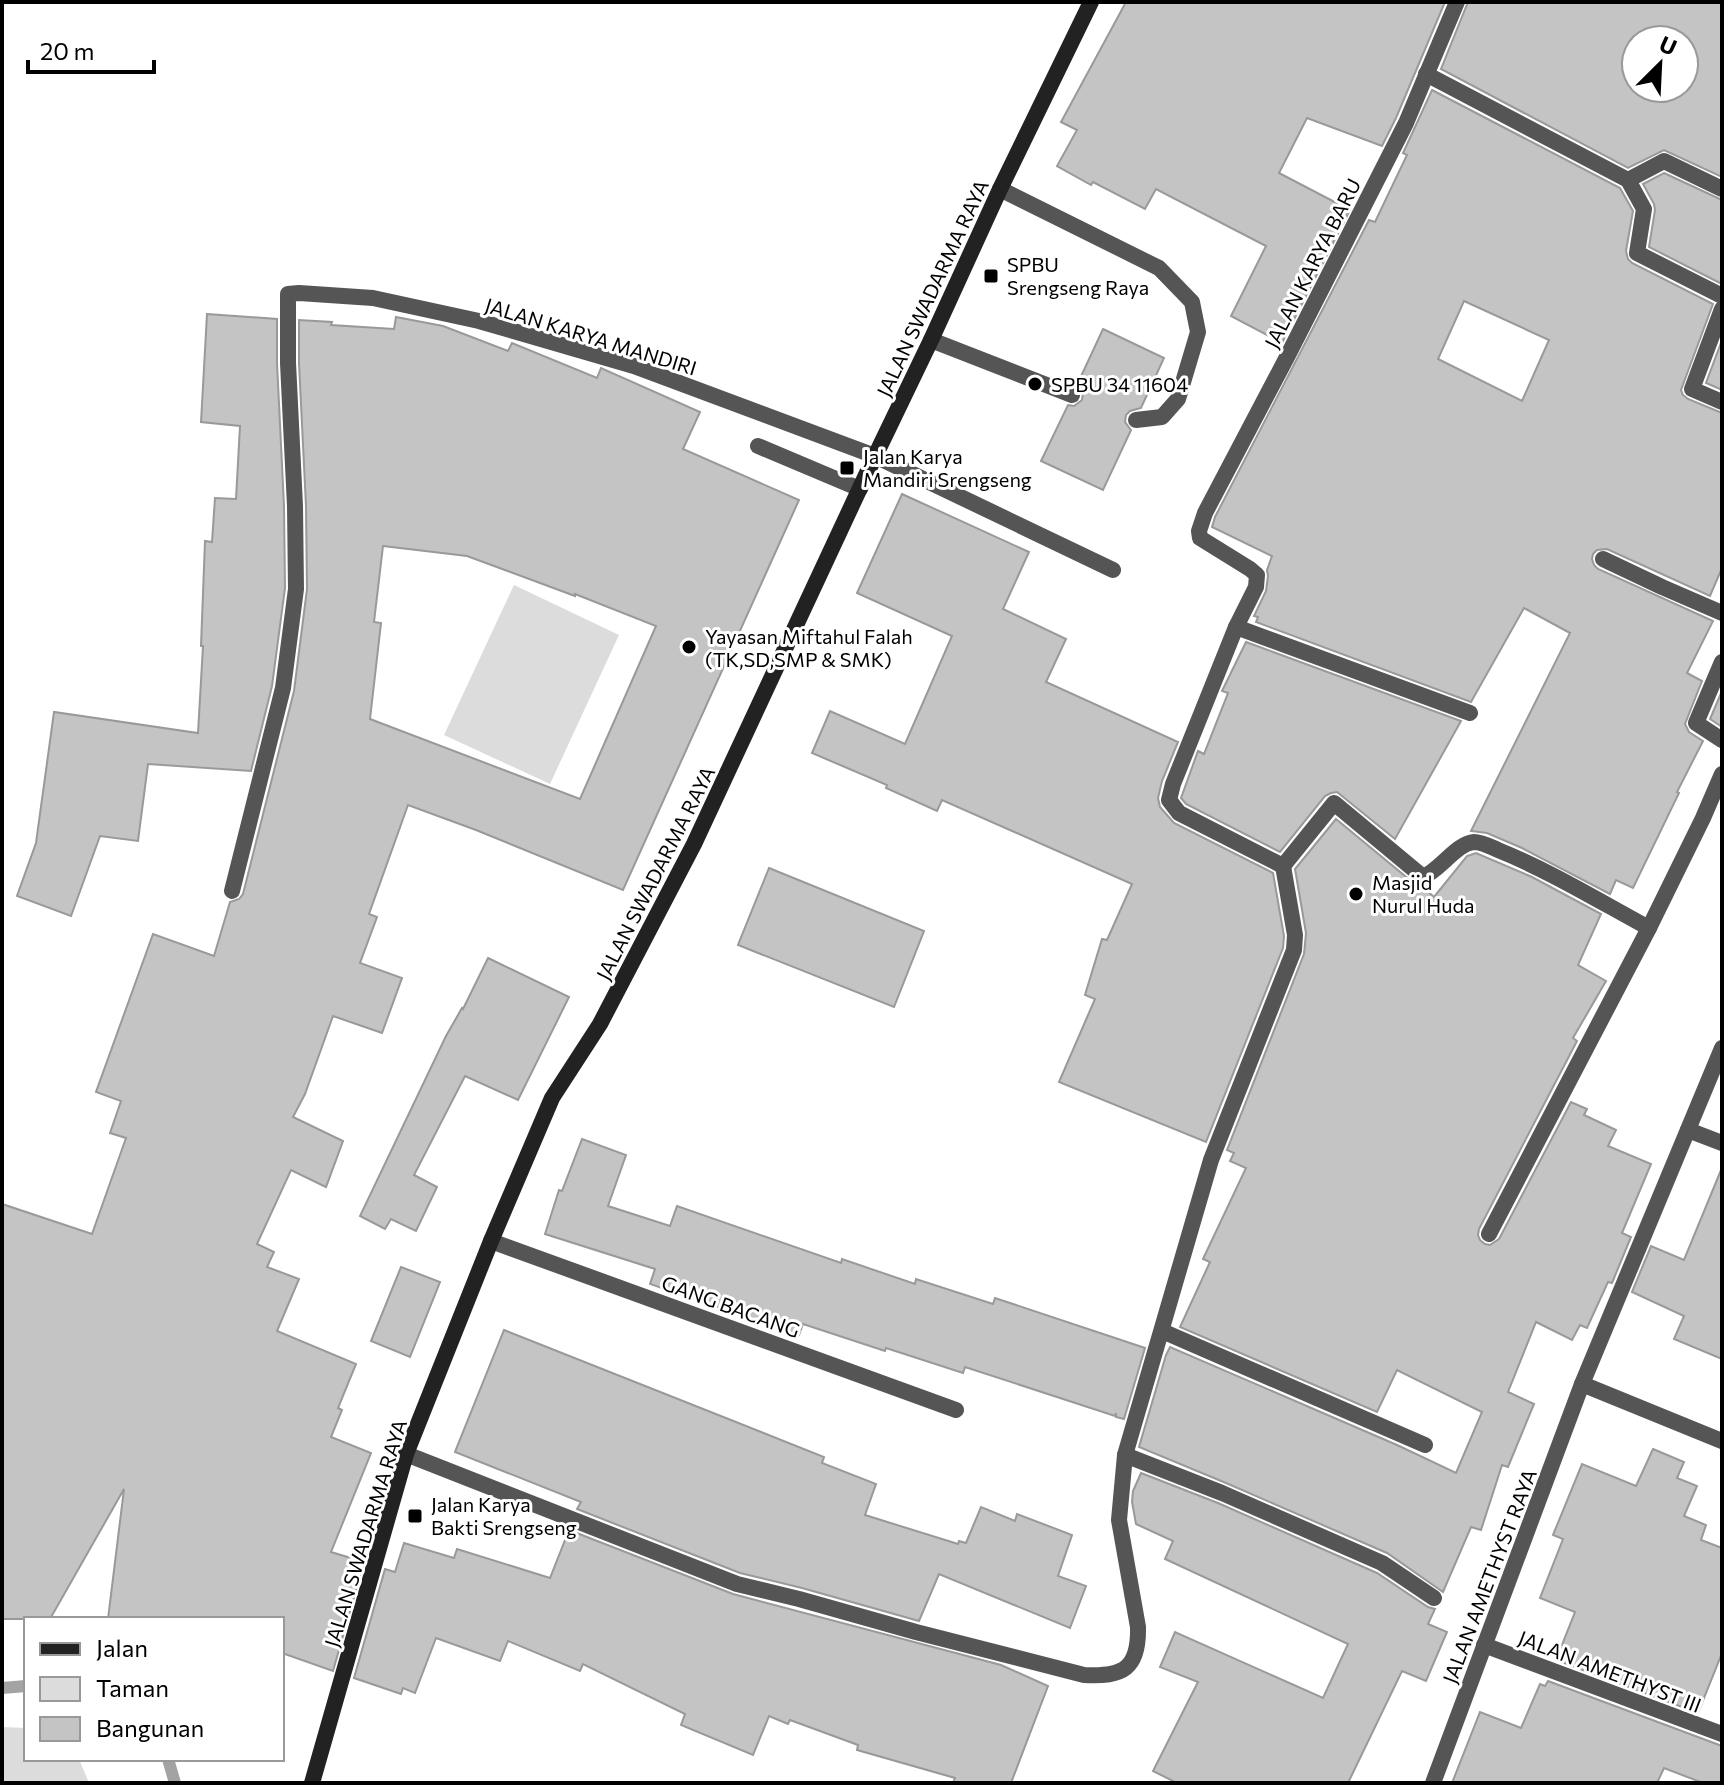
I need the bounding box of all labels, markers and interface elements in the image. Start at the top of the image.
scale bar [28,24,154,74]
north arrow [1620,24,1700,104]
text: U [1656,30,1681,61]
text: 20 m [40,36,94,65]
street label: JALAN KARYA BARU [1259,174,1365,352]
street label: JALAN SWADARMA RAYA [871,176,993,400]
place label: SPBU Srengseng Raya [1007,252,1149,299]
marker: SPBU Srengseng Raya [982,267,1000,285]
street label: JALAN KARYA MANDIRI [482,292,700,380]
place label: SPBU 34 11604 [1051,372,1188,396]
marker: SPBU 34 11604 [1026,375,1044,393]
place label: Jalan Karya Mandiri Srengseng [863,444,1032,491]
marker: Jalan Karya Mandiri Srengseng [838,459,856,477]
place label: Yayasan Miftahul Falah (TK,SD,SMP & SMK) [705,624,913,671]
marker: Yayasan Miftahul Falah (TK,SD,SMP & SMK) [680,638,698,656]
street label: JALAN SWADARMA RAYA [591,762,719,984]
place label: Masjid Nurul Huda [1372,870,1475,917]
marker: Masjid Nurul Huda [1347,885,1365,903]
street label: GANG BACANG [659,1270,803,1342]
street label: JALAN SWADARMA RAYA [319,1416,411,1650]
street label: JALAN AMETHYST RAYA [1437,1465,1541,1687]
place label: Jalan Karya Bakti Srengseng [431,1492,577,1539]
marker: Jalan Karya Bakti Srengseng [406,1507,424,1525]
legend [24,1617,284,1761]
street label: JALAN AMETHYST III [1515,1625,1705,1717]
text: Jalan [96,1633,148,1662]
text: Taman [96,1673,169,1702]
text: Bangunan [96,1713,204,1742]

